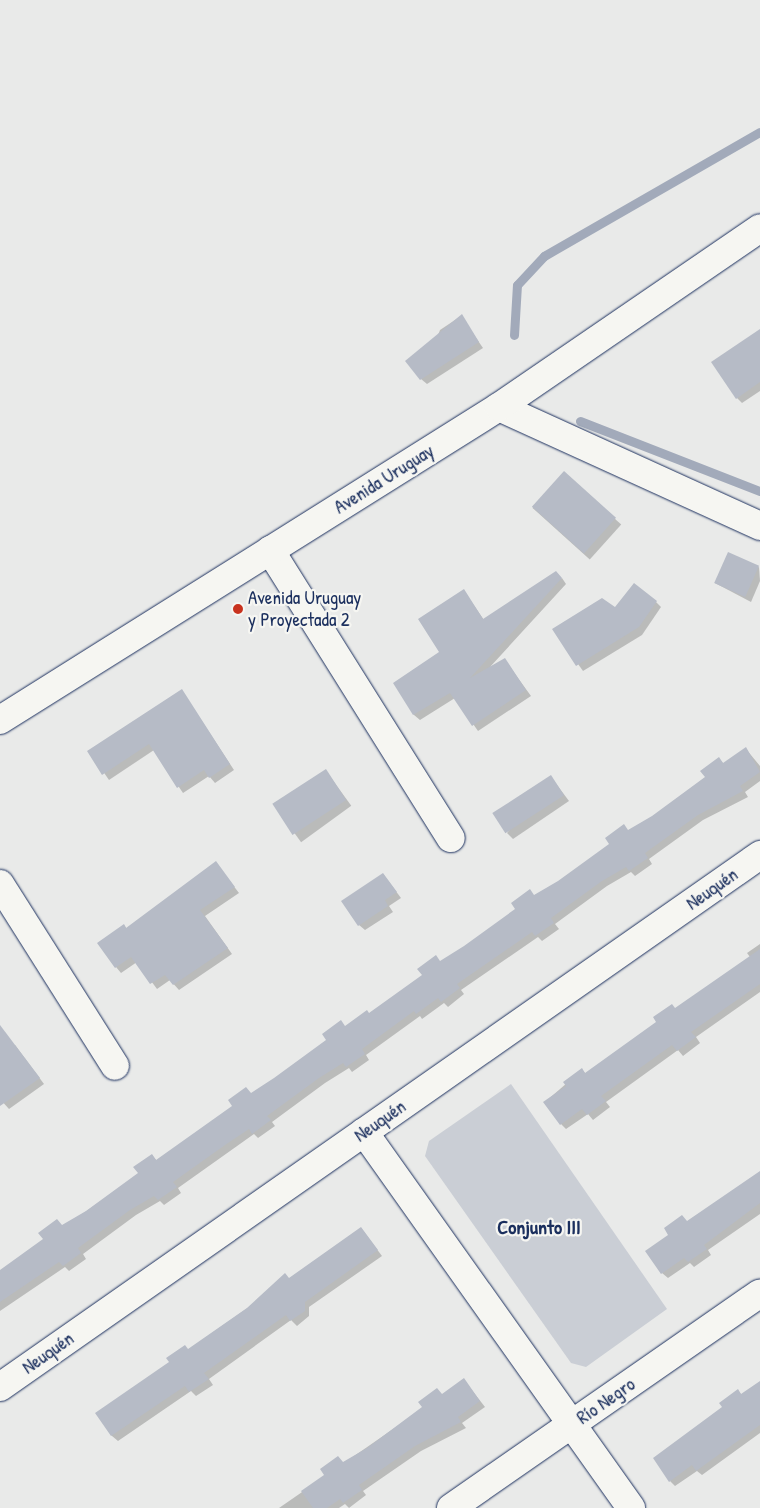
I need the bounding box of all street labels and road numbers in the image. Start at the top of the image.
street label: Avenida Uruguay [330,439,438,519]
street label: Neuquén [682,863,742,915]
street label: Neuquén [350,1095,410,1147]
street label: Neuquén [18,1327,78,1379]
street label: Río Negro [572,1373,640,1429]

